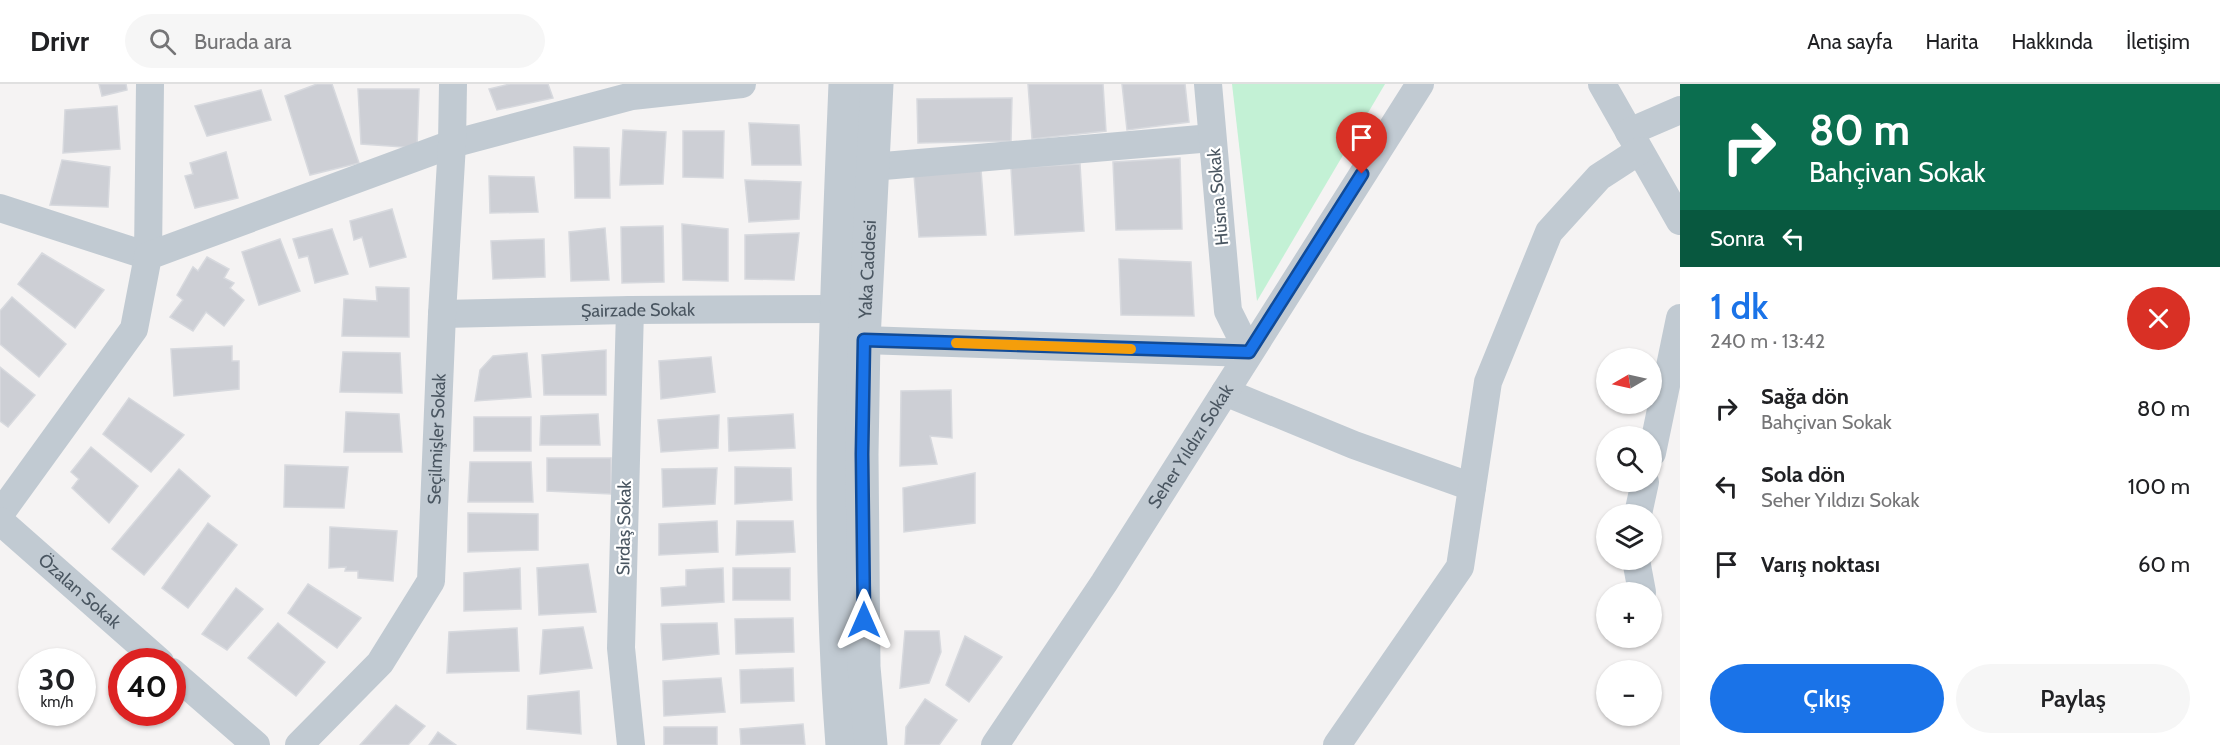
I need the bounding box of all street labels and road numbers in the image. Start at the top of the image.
street label: Hüsna Sokak [1203,147,1233,246]
street label: Yaka Caddesi [854,220,881,320]
street label: Şairzade Sokak [581,299,696,322]
street label: Seçilmişler Sokak [423,372,451,505]
street label: Seher Yıldızı Sokak [1143,379,1238,513]
street label: Sırdaş Sokak [612,479,636,576]
street label: Özalan Sokak [34,549,126,634]

